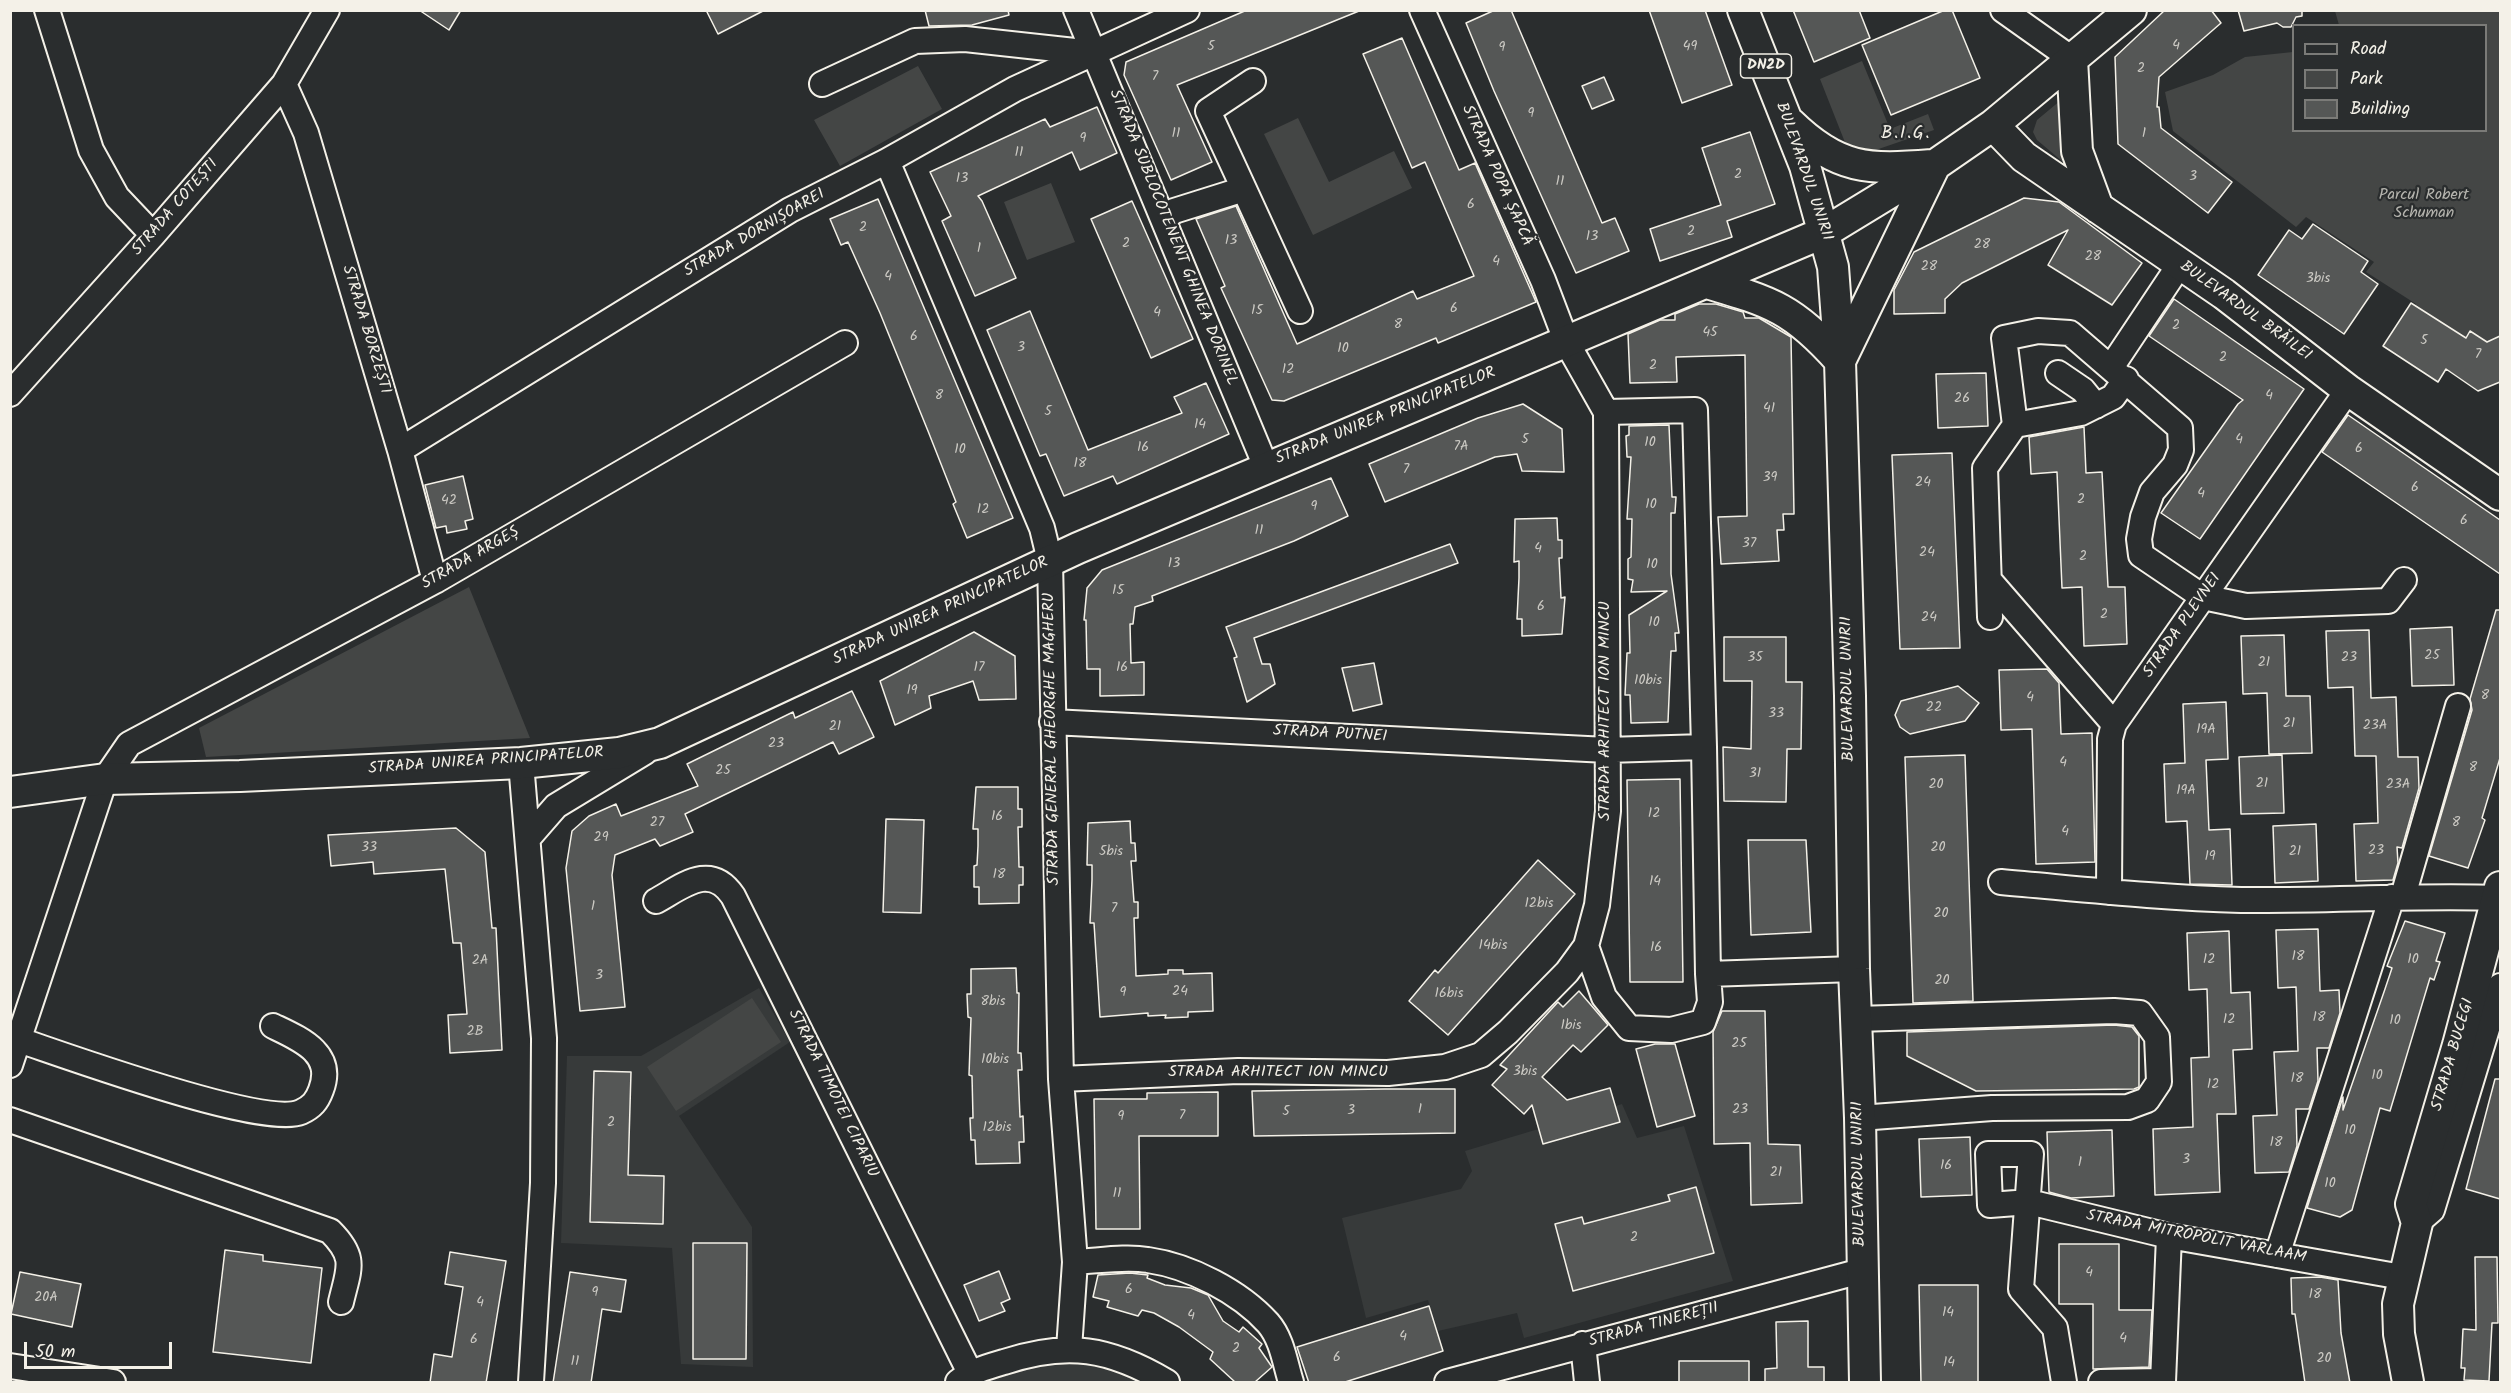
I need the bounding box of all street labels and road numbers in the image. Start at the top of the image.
road number: DN2D [1740,54,1792,78]
street label: STRADA SUBLOCOTENENT GHINEA DORINEL [1104,87,1240,389]
street label: BULEVARDUL UNIRII [1770,100,1836,244]
street label: STRADA POPA ȘAPCĂ [1456,103,1536,249]
street label: STRADA COTEȘTI [129,156,223,260]
street label: STRADA DORNIȘOAREI [681,186,829,282]
street label: BULEVARDUL BRĂILEI [2176,258,2314,366]
street label: STRADA BORZEȘTI [336,263,394,397]
street label: STRADA UNIREA PRINCIPATELOR [1273,364,1499,470]
street label: STRADA ARGEȘ [419,523,523,595]
street label: STRADA UNIREA PRINCIPATELOR [830,554,1052,670]
street label: STRADA PLEVNEI [2140,570,2226,682]
street label: STRADA GENERAL GHEORGHE MAGHERU [1041,593,1065,885]
street label: STRADA ARHITECT ION MINCU [1596,601,1616,821]
street label: BULEVARDUL UNIRII [1838,616,1860,762]
street label: STRADA PUTNEI [1272,722,1388,748]
street label: STRADA UNIREA PRINCIPATELOR [368,744,604,780]
street label: STRADA BUCEGI [2429,997,2479,1113]
street label: STRADA TIMOTEI CIPARIU [783,1007,881,1181]
street label: STRADA ARHITECT ION MINCU [1168,1063,1388,1083]
street label: BULEVARDUL UNIRII [1849,1101,1871,1247]
street label: STRADA MITROPOLIT VARLAAM [2084,1207,2308,1269]
street label: STRADA TINEREȚII [1587,1299,1721,1353]

